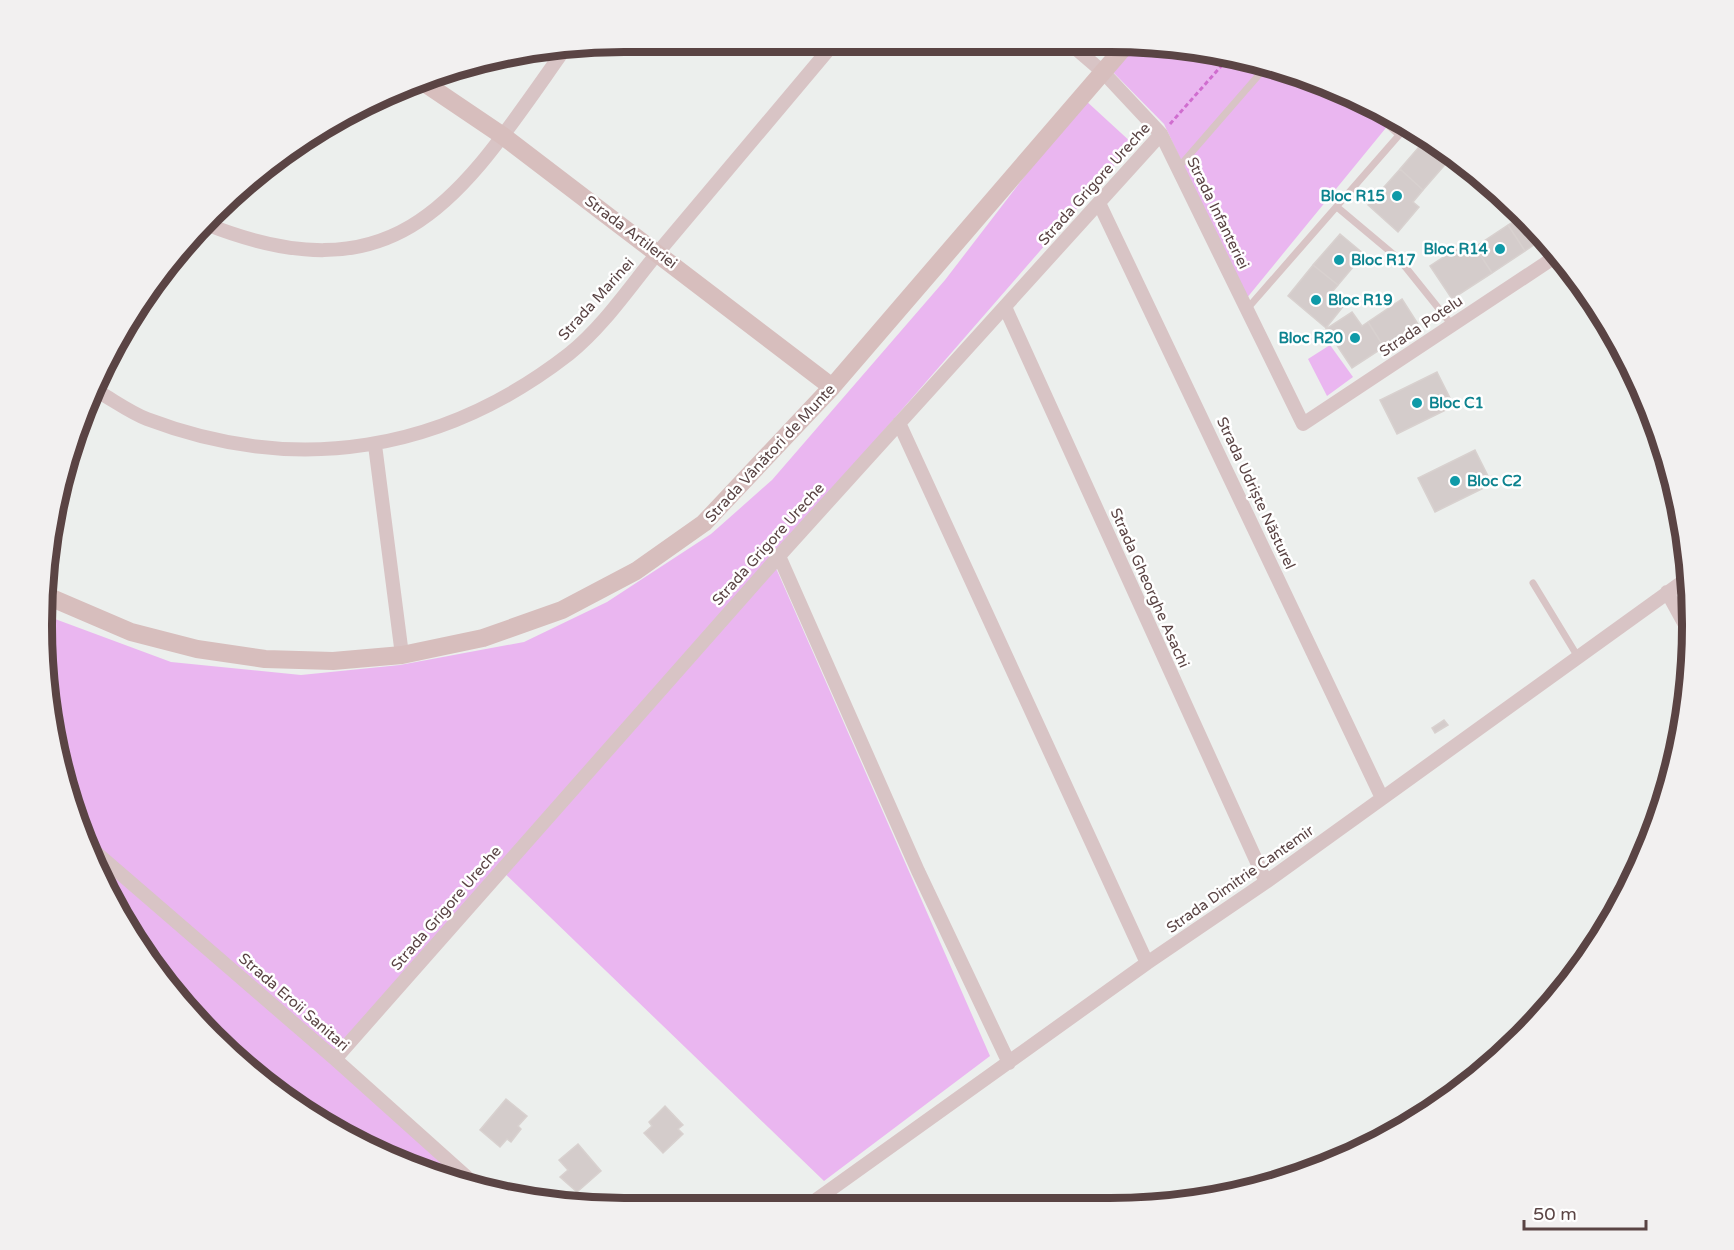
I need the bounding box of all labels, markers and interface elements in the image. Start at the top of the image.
street label: Strada Grigore Ureche [1034,119,1154,249]
street label: Strada Infanteriei [1183,154,1253,272]
place label: Bloc R15 [1320,187,1385,205]
marker: Bloc R15 [1390,189,1404,203]
street label: Strada Artileriei [581,191,681,273]
place label: Bloc R14 [1423,240,1489,258]
marker: Bloc R14 [1493,242,1507,256]
place label: Bloc R17 [1351,251,1416,269]
marker: Bloc R17 [1332,253,1346,267]
street label: Strada Marinei [554,254,638,344]
place label: Bloc R19 [1328,291,1393,309]
street label: Strada Potelu [1376,292,1466,360]
marker: Bloc R19 [1309,293,1323,307]
place label: Bloc R20 [1278,329,1344,347]
marker: Bloc R20 [1348,331,1362,345]
street label: Strada Vânători de Munte [701,380,839,526]
place label: Bloc C1 [1429,394,1484,412]
marker: Bloc C1 [1410,396,1424,410]
street label: Strada Udriște Năsturel [1213,414,1299,572]
place label: Bloc C2 [1467,472,1522,490]
marker: Bloc C2 [1448,474,1462,488]
street label: Strada Grigore Ureche [708,479,828,609]
street label: Strada Gheorghe Asachi [1107,505,1193,671]
street label: Strada Dimitrie Cantemir [1163,821,1317,937]
street label: Strada Grigore Ureche [387,842,505,974]
street label: Strada Eroii Sanitari [235,949,353,1055]
scale bar [1524,1193,1646,1231]
text: 50 m [1533,1203,1577,1225]

